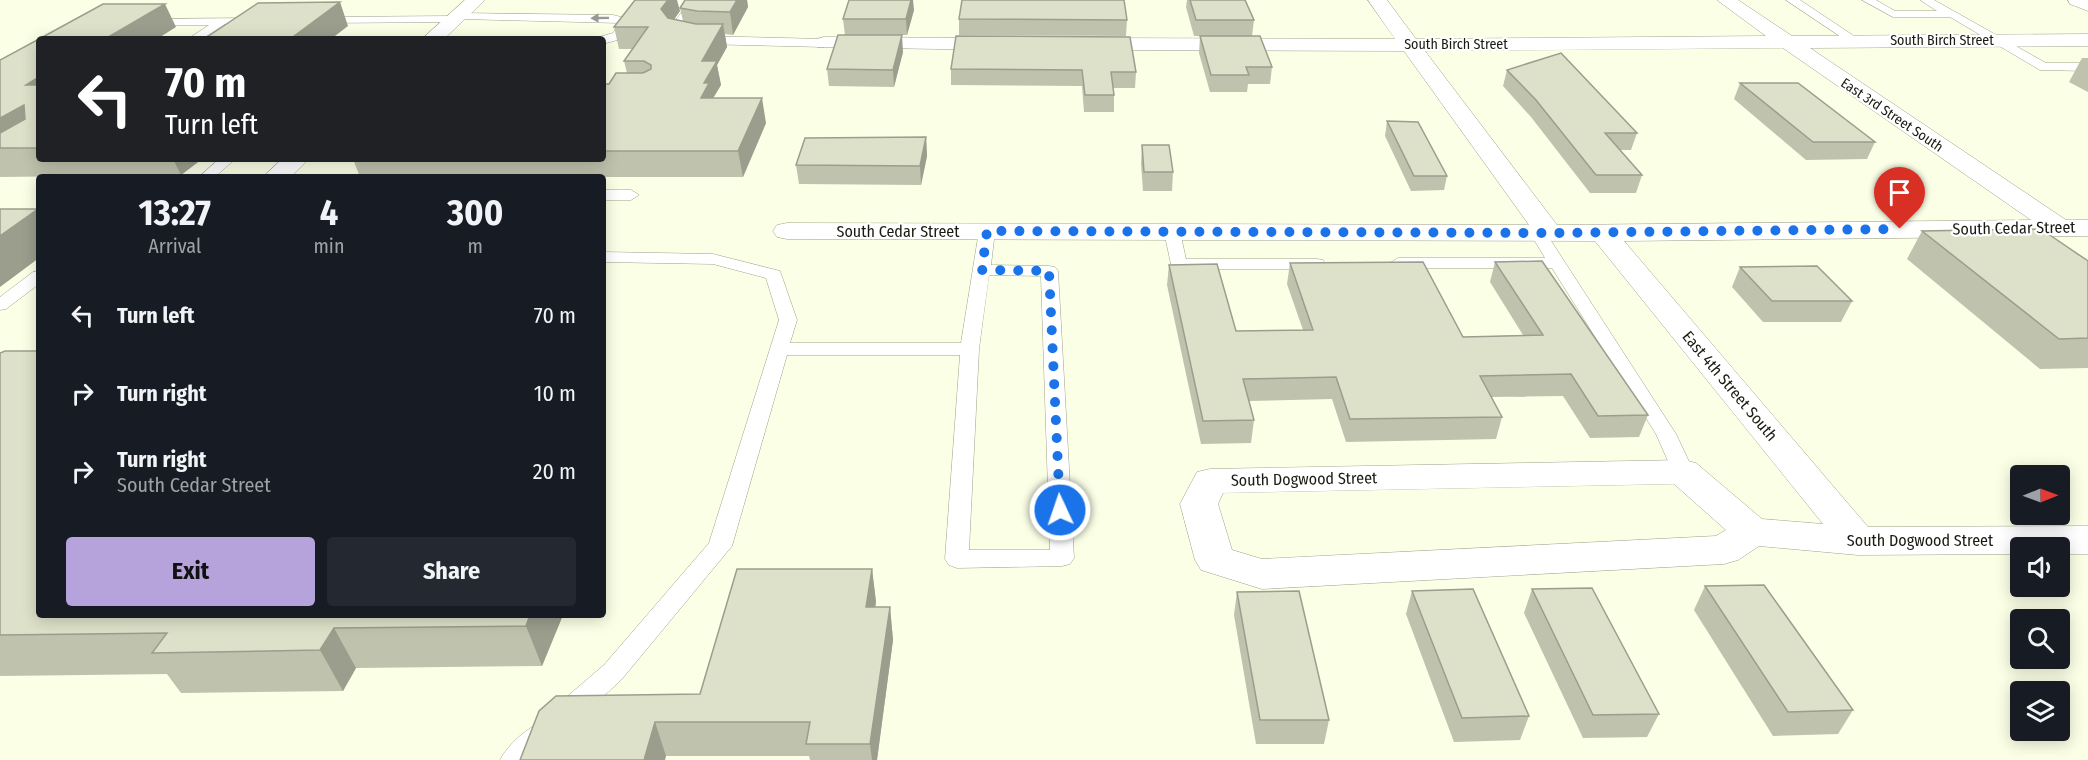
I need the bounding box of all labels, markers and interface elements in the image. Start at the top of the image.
one-way arrow [591,13,610,23]
street label: South Birch Street [1890,32,1994,49]
street label: South Birch Street [1404,36,1508,53]
text: 70 m [165,58,246,108]
icon: left [66,60,144,138]
street label: East 3rd Street South [1838,74,1946,156]
text: Turn left [165,109,258,141]
pin [1874,167,1925,229]
icon: arrive [1883,176,1916,209]
text: 13:27 [139,191,211,235]
text: 4 [320,191,338,235]
text: 300 [447,191,503,235]
street label: South Cedar Street [1952,217,2076,239]
street label: South Cedar Street [837,222,960,241]
text: Arrival [148,234,201,258]
text: min [313,234,344,258]
text: m [468,234,483,258]
icon: left [66,299,99,332]
text: Turn left [117,302,195,329]
text: 70 m [534,302,576,329]
street label: East 4th Street South [1679,327,1781,445]
icon: right [66,377,99,410]
text: Turn right [117,380,206,407]
text: 10 m [534,380,576,407]
text: Turn right [117,446,206,473]
icon: right [66,455,99,488]
text: 20 m [533,458,576,485]
north arrow [2010,465,2070,525]
map controls [2010,465,2070,741]
street label: South Dogwood Street [1231,468,1378,490]
text: South Cedar Street [117,473,271,497]
position arrow [1028,478,1092,542]
street label: South Dogwood Street [1847,531,1994,550]
button: Exit [66,537,315,606]
button: Share [327,537,576,606]
button: sound [2010,537,2070,597]
button: search [2010,609,2070,669]
button: layers [2010,681,2070,741]

